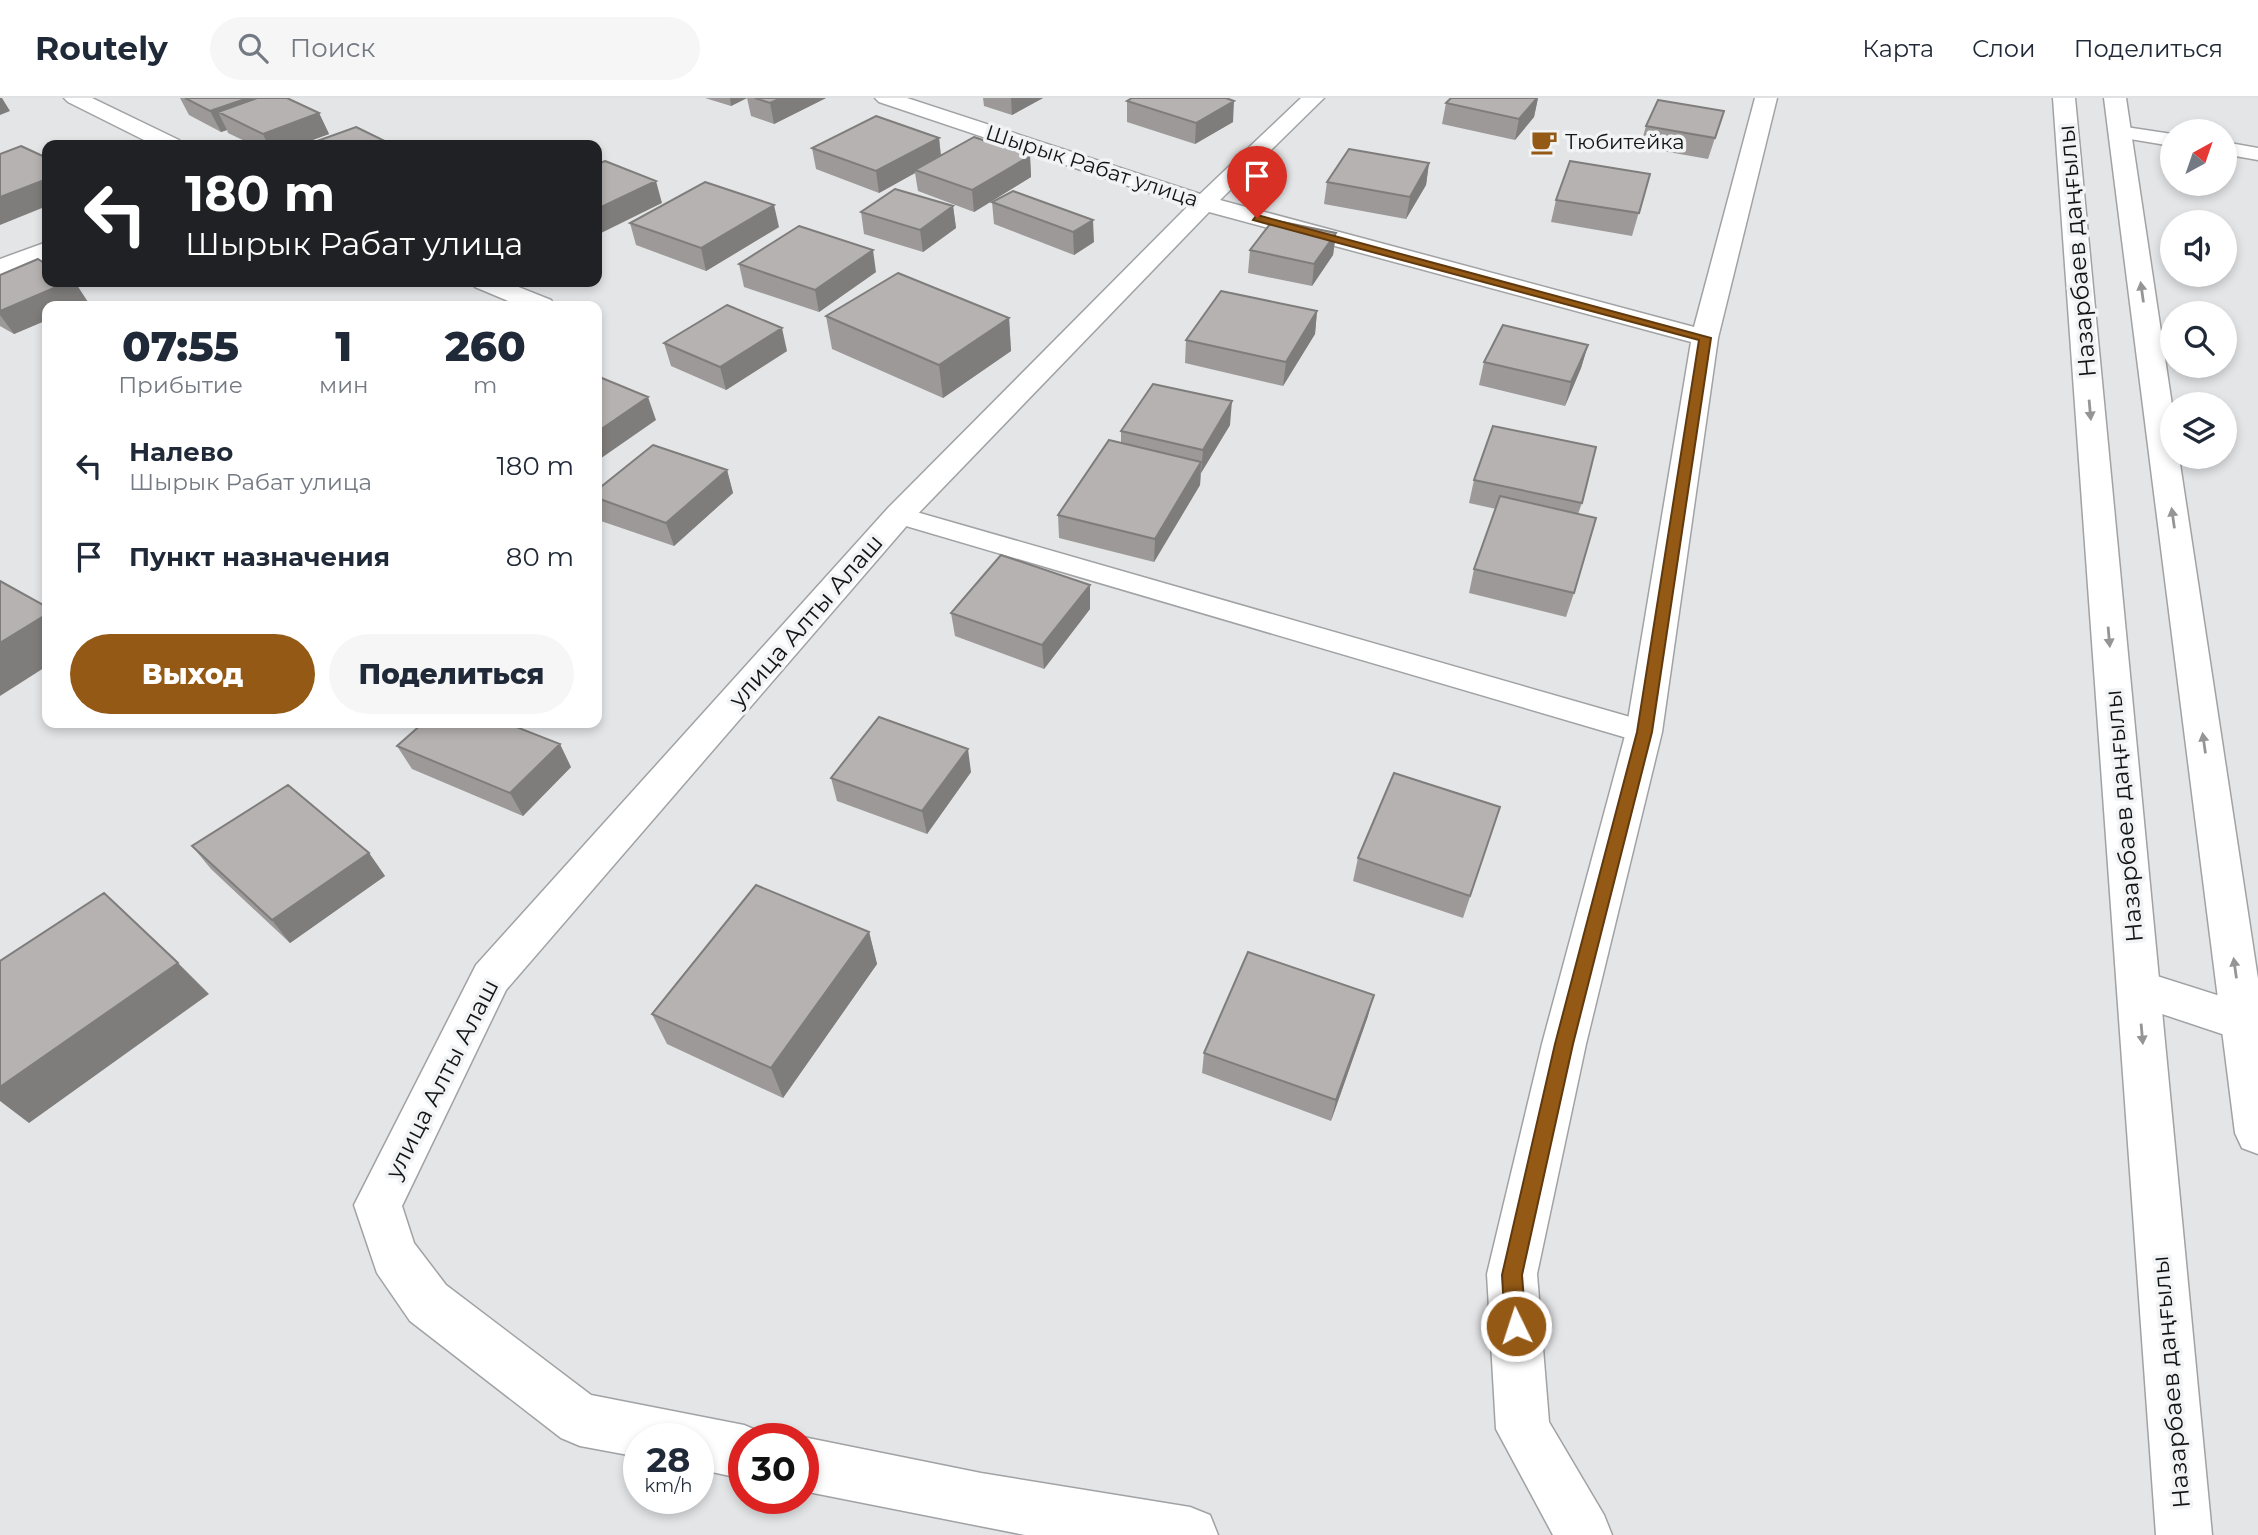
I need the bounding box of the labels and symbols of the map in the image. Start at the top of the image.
street label: Шырык Рабат улица [983,119,1202,212]
north arrow [2160,119,2236,196]
street label: Назарбаев даңғылы [2051,123,2102,379]
cafe icon: Тюбитейка [1529,127,1559,157]
place label: Тюбитейка [1565,129,1685,154]
pin [1227,146,1287,218]
one-way arrow [2136,281,2147,303]
one-way arrow [2085,399,2096,421]
one-way arrow [2167,507,2178,529]
street label: улица Алты Алаш [722,528,889,714]
one-way arrow [2104,626,2115,648]
street label: Назарбаев даңғылы [2098,688,2149,944]
one-way arrow [2198,732,2209,754]
one-way arrow [2229,957,2240,979]
street label: улица Алты Алаш [378,974,504,1184]
one-way arrow [2137,1024,2148,1046]
street label: Назарбаев даңғылы [2145,1254,2196,1510]
position arrow [1479,1289,1553,1363]
speed limit sign: 30 [728,1423,819,1514]

